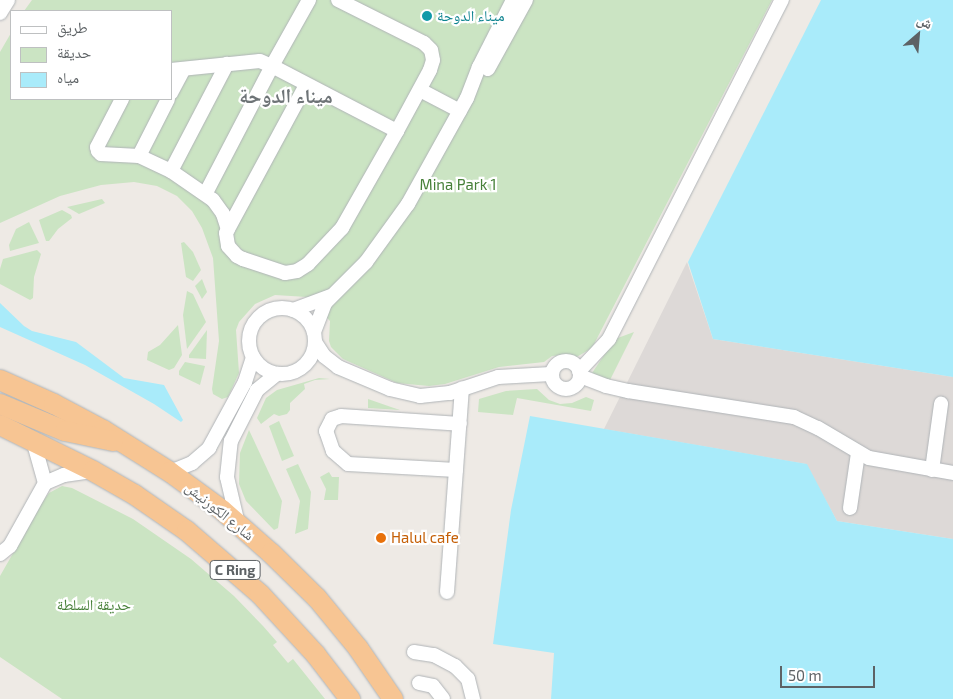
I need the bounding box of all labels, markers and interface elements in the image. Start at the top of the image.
place label: ميناء الدوحة [437,7,505,25]
legend [10,10,172,100]
marker: ميناء الدوحة [421,10,433,22]
north arrow [893,10,943,60]
text: ش [915,10,936,32]
text: طريق [57,18,88,36]
text: حديقة [57,43,91,61]
text: مياه [57,68,79,86]
district label: ميناء الدوحة [239,83,333,107]
park label: Mina Park 1 [419,176,497,194]
street label: شارع الكورنيش [182,478,258,544]
place label: Halul cafe [391,529,459,547]
marker: Halul cafe [375,532,387,544]
road number: C Ring [209,558,261,582]
park label: حديقة السلطة [57,596,131,614]
scale bar [783,656,878,688]
text: 50 m [788,666,822,684]

